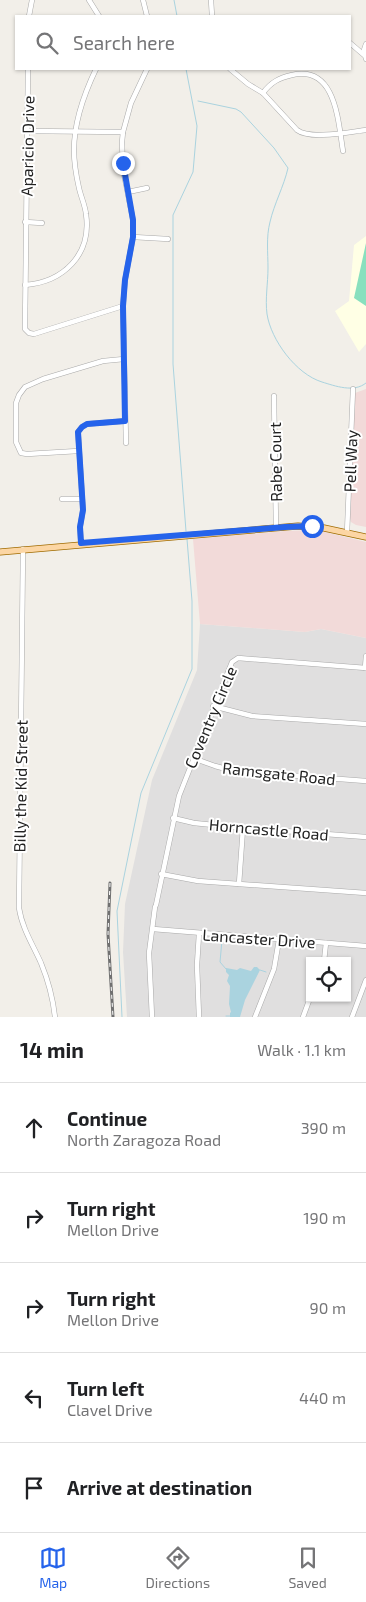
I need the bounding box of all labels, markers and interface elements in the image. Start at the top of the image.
search box [15,15,351,70]
icon: search [33,29,61,57]
text: Search here [73,31,175,54]
street label: Aparicio Drive [17,95,37,197]
route end [112,152,135,175]
street label: Rabe Court [265,422,285,502]
street label: Pell Way [339,429,361,493]
route start [301,515,324,538]
street label: Coventry Circle [180,663,240,771]
street label: Billy the Kid Street [9,720,31,852]
street label: Ramsgate Road [222,758,336,788]
street label: Horncastle Road [208,814,330,844]
street label: Lancaster Drive [202,925,316,951]
map controls [306,957,351,1002]
button: locate [306,957,351,1002]
text: 14 min [20,1037,84,1062]
text: Walk · 1.1 km [257,1040,346,1059]
text: Continue [67,1107,147,1130]
icon: ahead [20,1114,48,1142]
text: 390 m [301,1118,346,1137]
text: North Zaragoza Road [67,1130,221,1149]
text: Turn right [67,1197,155,1220]
icon: right [20,1204,48,1232]
text: 190 m [303,1208,346,1227]
text: Mellon Drive [67,1220,159,1239]
text: Turn right [67,1287,155,1310]
icon: right [20,1294,48,1322]
text: 90 m [310,1298,346,1317]
text: Mellon Drive [67,1310,159,1329]
text: Turn left [67,1377,144,1400]
icon: left [20,1384,48,1412]
text: 440 m [299,1388,346,1407]
text: Clavel Drive [67,1400,153,1419]
icon: arrive [20,1474,48,1502]
text: Arrive at destination [67,1476,252,1499]
tab: Map [39,1544,67,1591]
tab: Directions [146,1544,210,1591]
tab: Saved [288,1544,327,1591]

